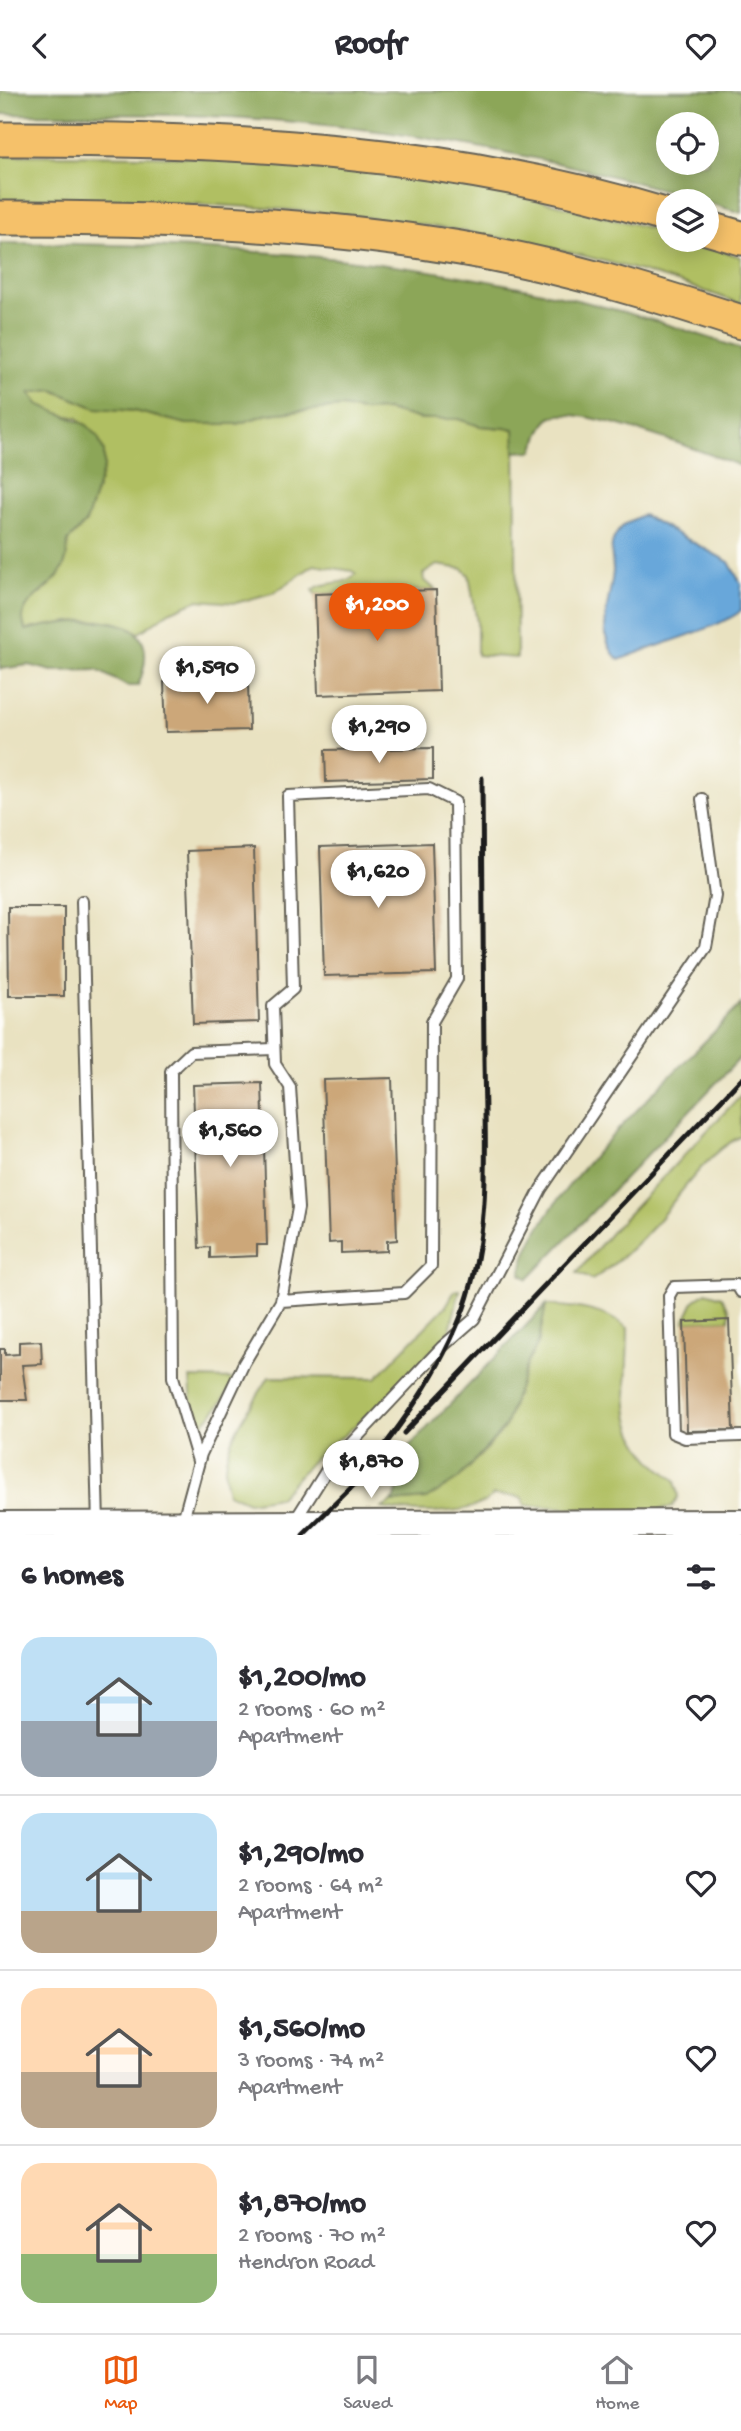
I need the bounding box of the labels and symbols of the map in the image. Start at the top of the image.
pin: $1,200 [320,583,434,643]
pin: $1,590 [150,647,264,706]
pin: $1,290 [322,705,436,765]
pin: $1,620 [321,851,435,910]
pin: $1,560 [173,1109,287,1169]
pin: $1,870 [314,1441,428,1500]

